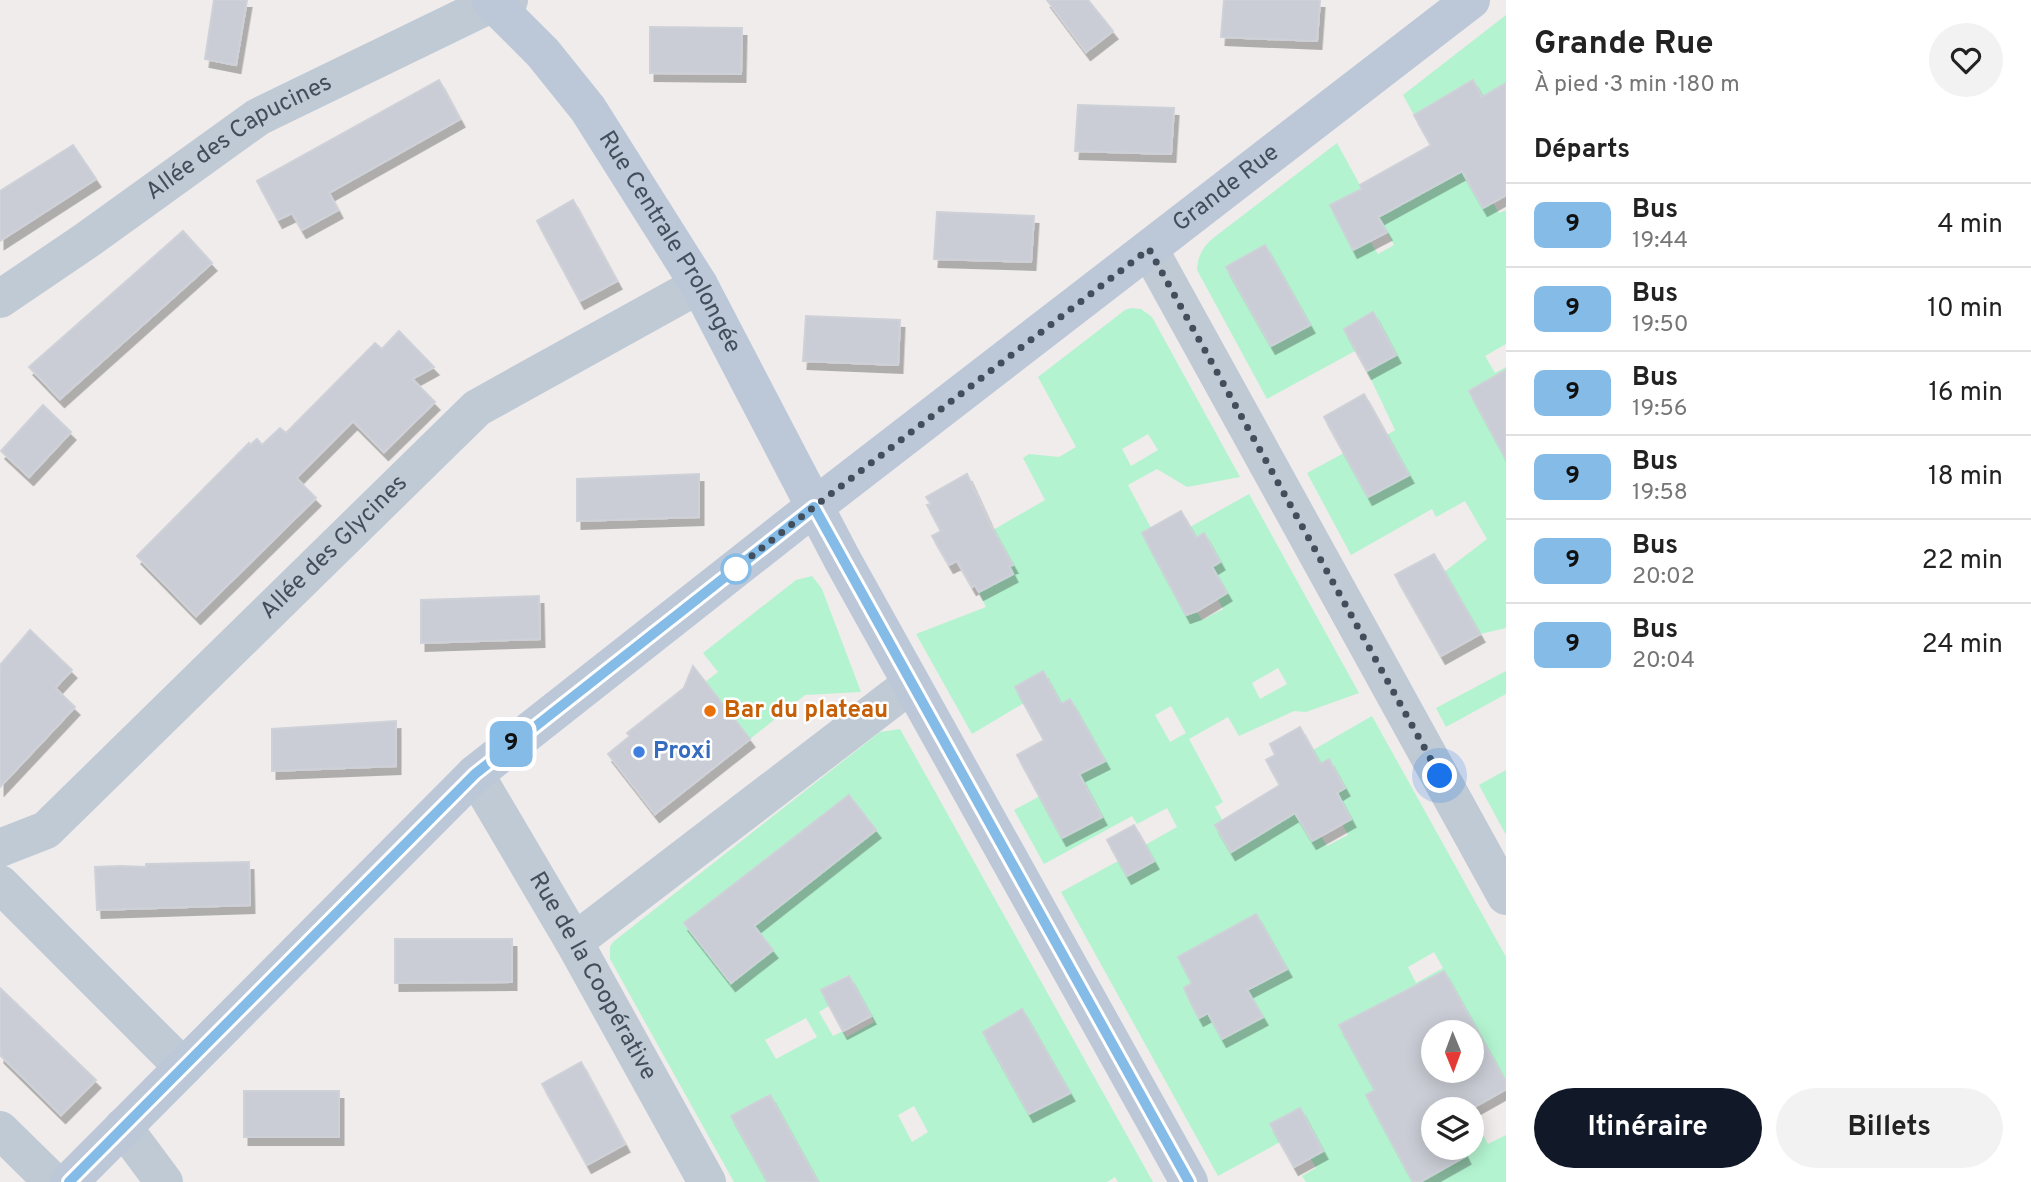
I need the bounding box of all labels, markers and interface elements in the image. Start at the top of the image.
button: heart [1929,23,2003,97]
text: Grande Rue [1534,24,1714,66]
street label: Allée des Capucines [140,68,337,208]
text: À pied · 3 min · 180 m [1534,71,1740,100]
street label: Rue Centrale Prolongée [591,126,747,359]
text: Départs [1534,134,1630,167]
street label: Grande Rue [1167,138,1285,239]
text: Bus [1632,194,1678,227]
text: 4 min [1937,209,2003,242]
text: 9 [1565,210,1580,240]
text: 19:44 [1632,227,1688,256]
text: Bus [1632,278,1678,311]
text: 10 min [1927,293,2003,326]
text: 9 [1565,294,1580,324]
text: 19:50 [1632,311,1689,340]
text: Bus [1632,362,1678,395]
text: 16 min [1928,377,2003,410]
text: 9 [1565,378,1580,408]
text: 19:56 [1632,395,1688,424]
text: Bus [1632,446,1678,479]
text: 18 min [1928,461,2003,494]
text: 9 [1565,462,1580,492]
street label: Allée des Glycines [254,469,414,627]
text: 19:58 [1632,479,1688,508]
text: Bus [1632,530,1678,563]
text: 22 min [1922,545,2003,578]
text: 9 [1565,546,1580,576]
unlabelled marker [721,554,751,584]
text: 20:02 [1632,563,1695,592]
text: Bus [1632,614,1678,647]
text: 24 min [1922,629,2003,662]
text: 9 [1565,630,1580,660]
text: 20:04 [1632,647,1695,676]
place label: Bar du plateau [724,696,888,726]
marker: Bar du plateau [702,703,718,719]
line badge: 9 [488,721,534,767]
text: 9 [504,729,518,759]
place label: Proxi [653,737,711,767]
marker: Proxi [631,744,647,760]
your location [1422,758,1457,793]
street label: Rue de la Coopérative [521,867,663,1086]
north arrow [1421,1020,1484,1083]
map controls [1421,1020,1484,1160]
button: Itinéraire [1534,1088,1762,1168]
button: Billets [1776,1088,2003,1168]
button: layers [1421,1097,1484,1160]

